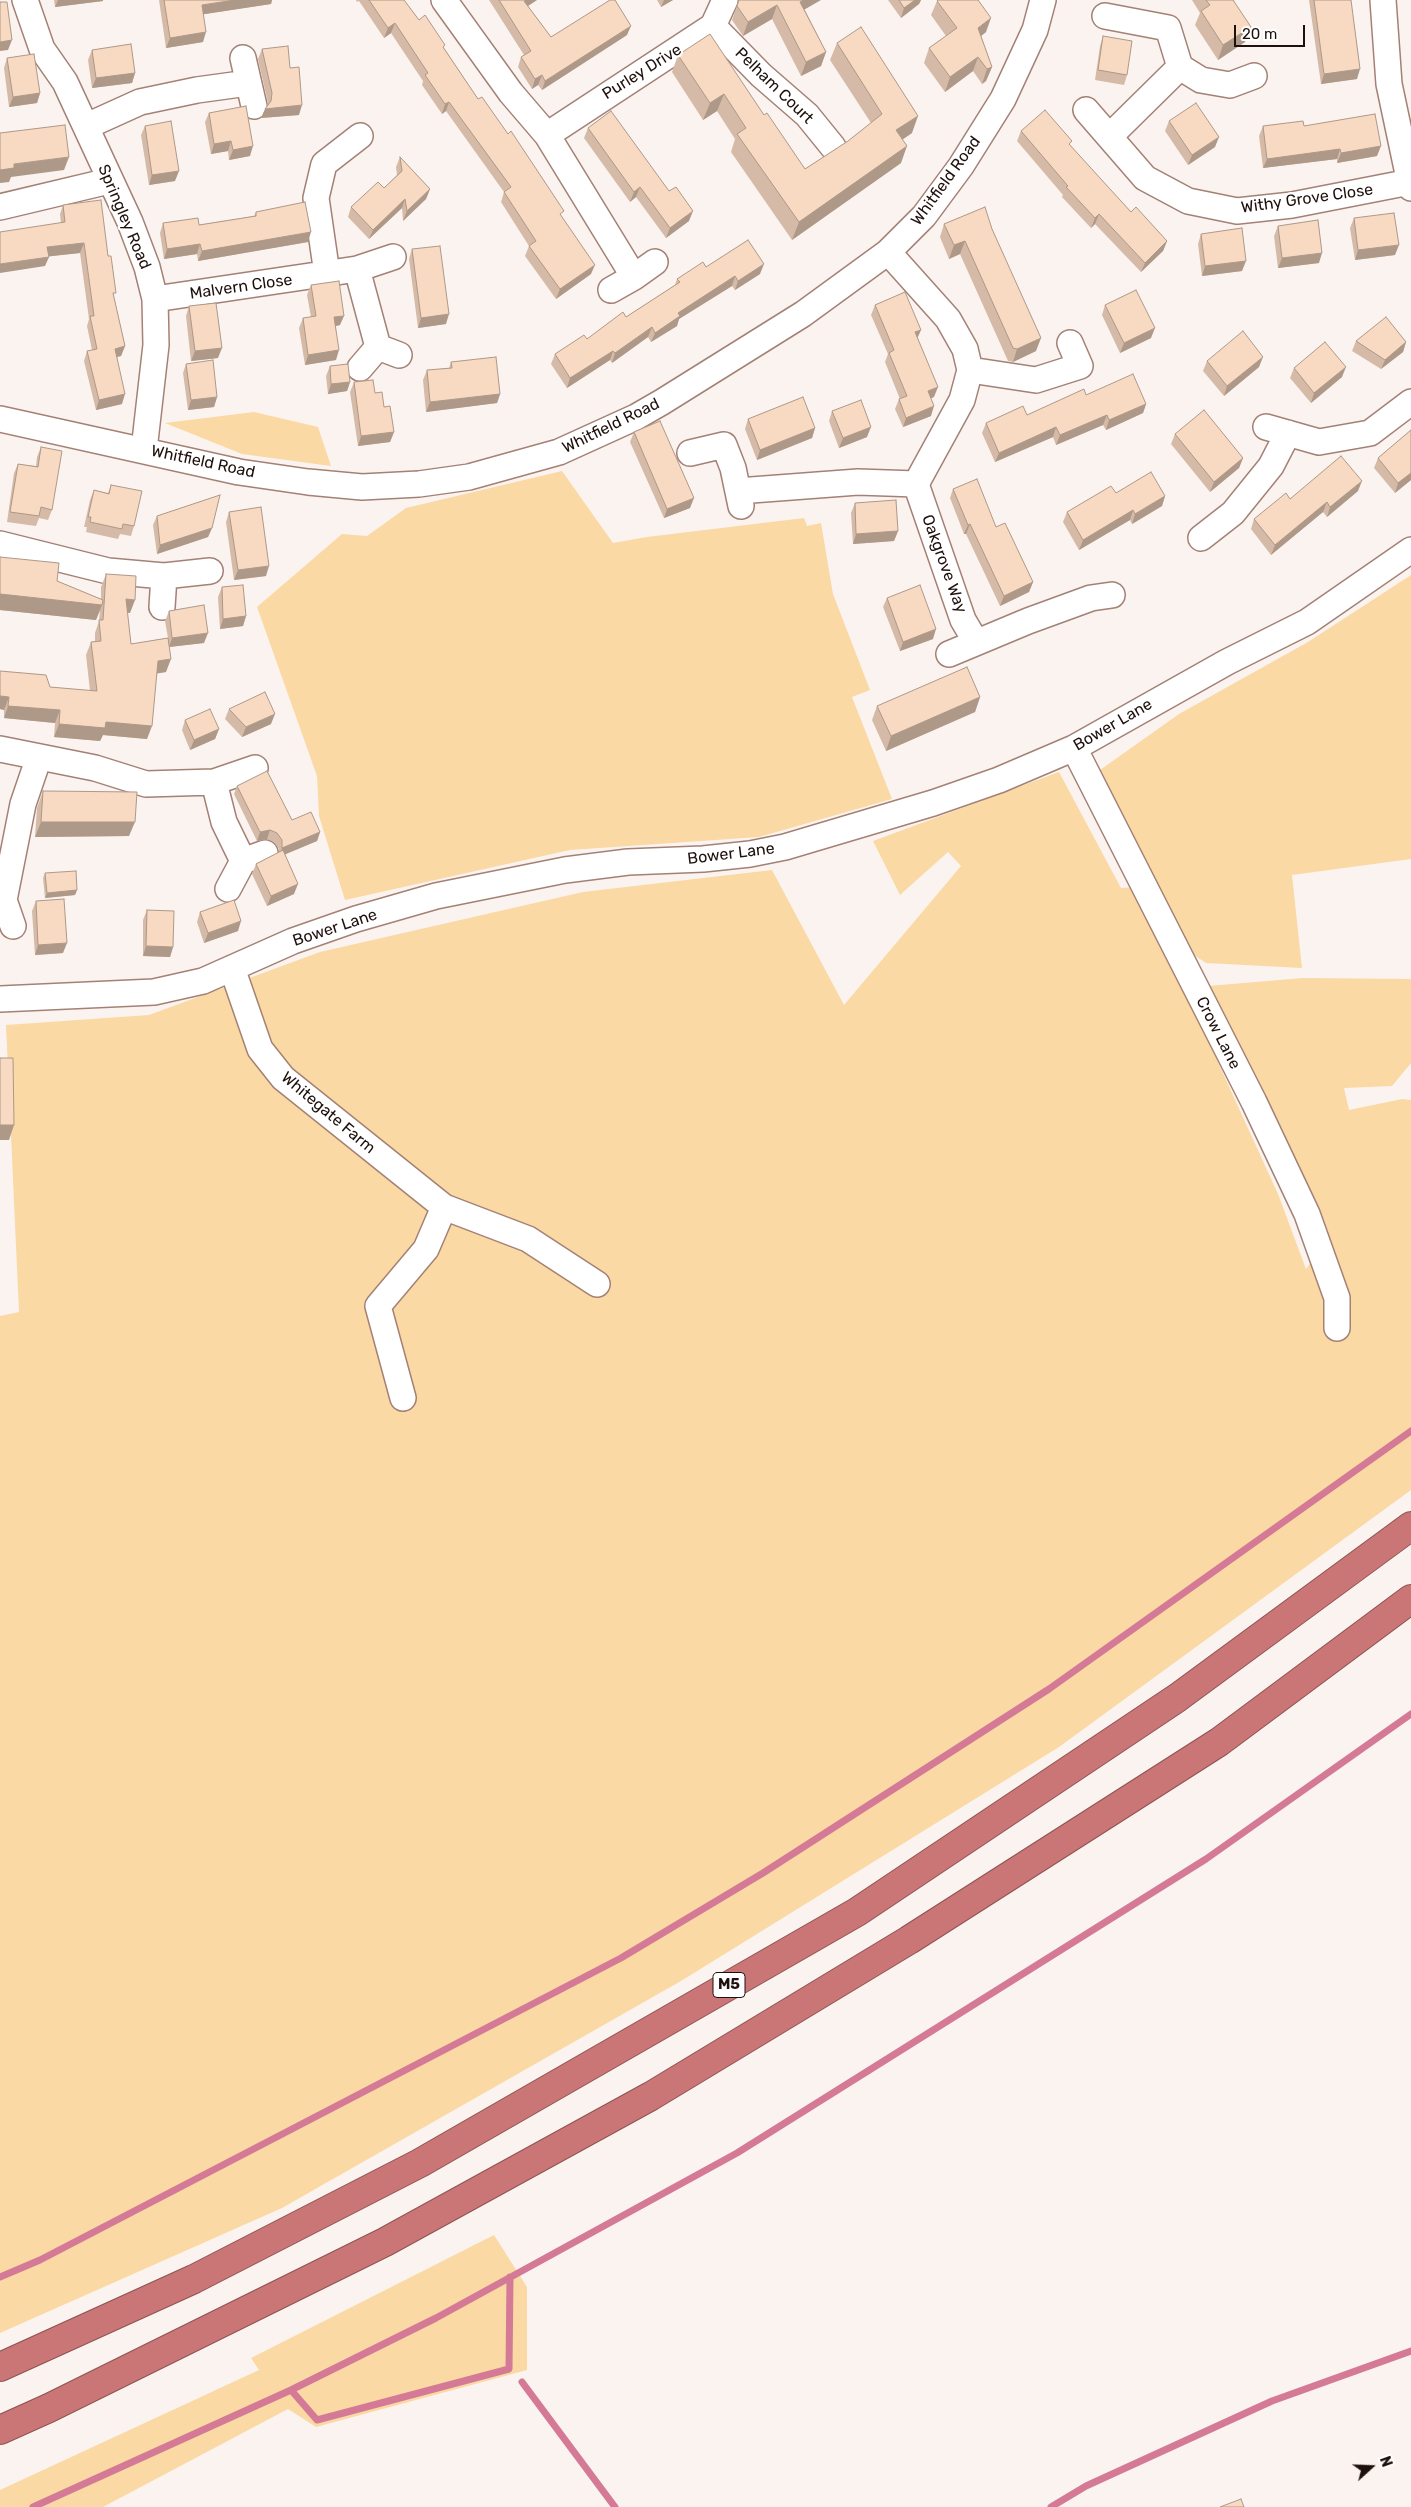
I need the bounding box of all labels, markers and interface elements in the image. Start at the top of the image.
scale bar [1236,15,1307,47]
text: 20 m [1242,25,1277,43]
street label: Purley Drive [599,40,685,104]
street label: Pelham Court [731,44,817,128]
street label: Whitfield Road [907,133,985,229]
street label: Springley Road [93,162,155,272]
street label: Withy Grove Close [1240,180,1374,218]
street label: Malvern Close [188,270,294,304]
street label: Whitfield Road [559,394,663,458]
street label: Whitfield Road [149,442,257,482]
street label: Oakgrove Way [917,512,971,616]
street label: Bower Lane [1070,695,1156,755]
street label: Bower Lane [686,839,776,869]
street label: Bower Lane [290,905,380,951]
street label: Crow Lane [1192,994,1244,1072]
street label: Whitegate Farm [277,1068,379,1158]
road number: M5 [713,1972,745,1998]
north arrow [1346,2442,1396,2492]
text: N [1376,2454,1395,2469]

